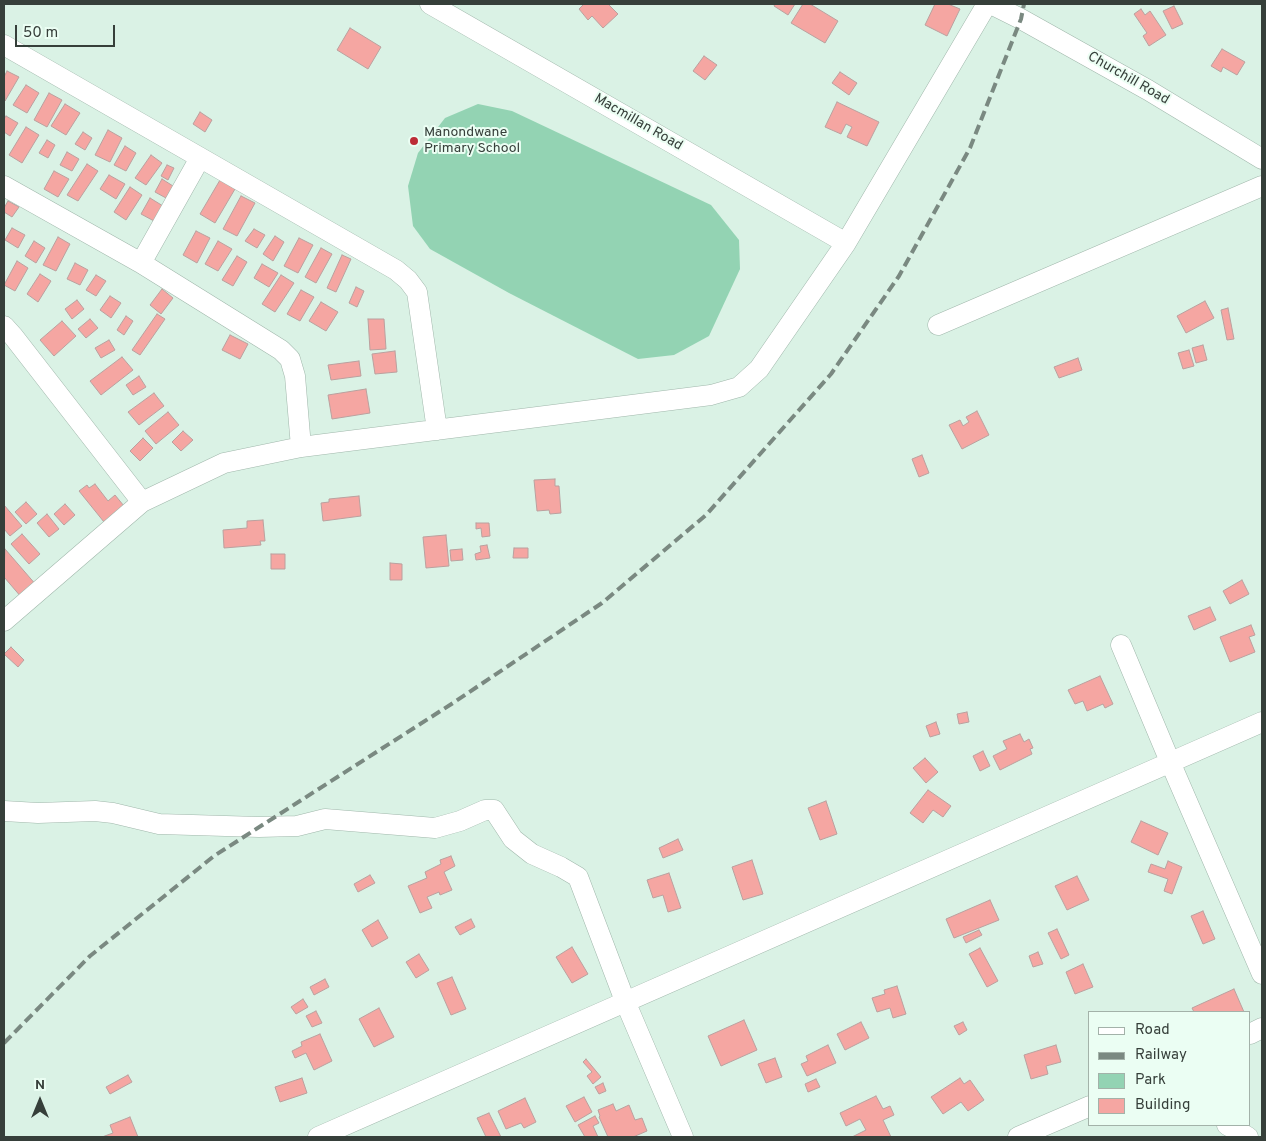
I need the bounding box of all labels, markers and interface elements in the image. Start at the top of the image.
scale bar [18,15,118,47]
text: 50 m [23,24,58,43]
street label: Churchill Road [1084,49,1172,109]
street label: Macmillan Road [591,91,685,155]
place label: Manondwane Primary School [424,125,520,158]
marker: Manondwane Primary School [408,135,420,147]
legend [1088,1011,1251,1126]
text: Road [1135,1021,1170,1040]
text: Railway [1135,1046,1187,1065]
text: Park [1135,1071,1166,1090]
north arrow [15,1076,65,1126]
text: N [35,1077,45,1094]
text: Building [1135,1096,1190,1115]

